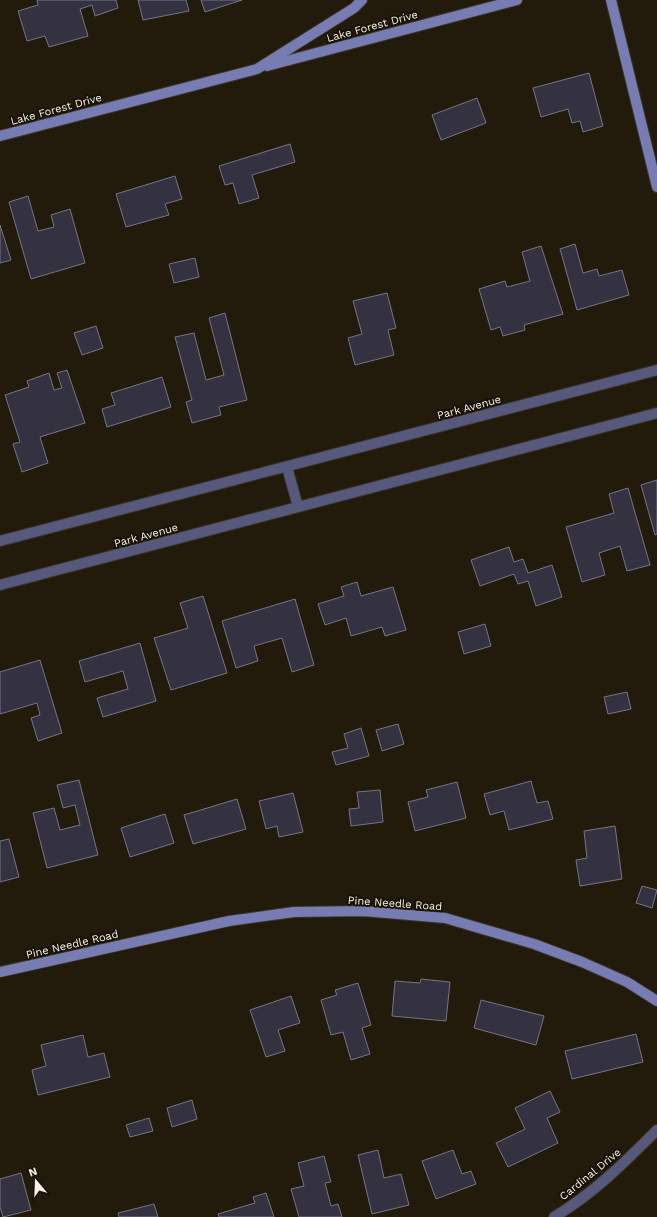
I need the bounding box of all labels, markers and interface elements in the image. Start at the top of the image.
street label: Lake Forest Drive [325,8,419,45]
street label: Lake Forest Drive [9,91,103,128]
street label: Park Avenue [436,393,503,422]
street label: Park Avenue [113,521,180,550]
street label: Pine Needle Road [347,894,443,913]
street label: Pine Needle Road [25,928,120,961]
street label: Cardinal Drive [557,1146,624,1203]
north arrow [16,1161,56,1201]
text: N [27,1165,39,1179]

